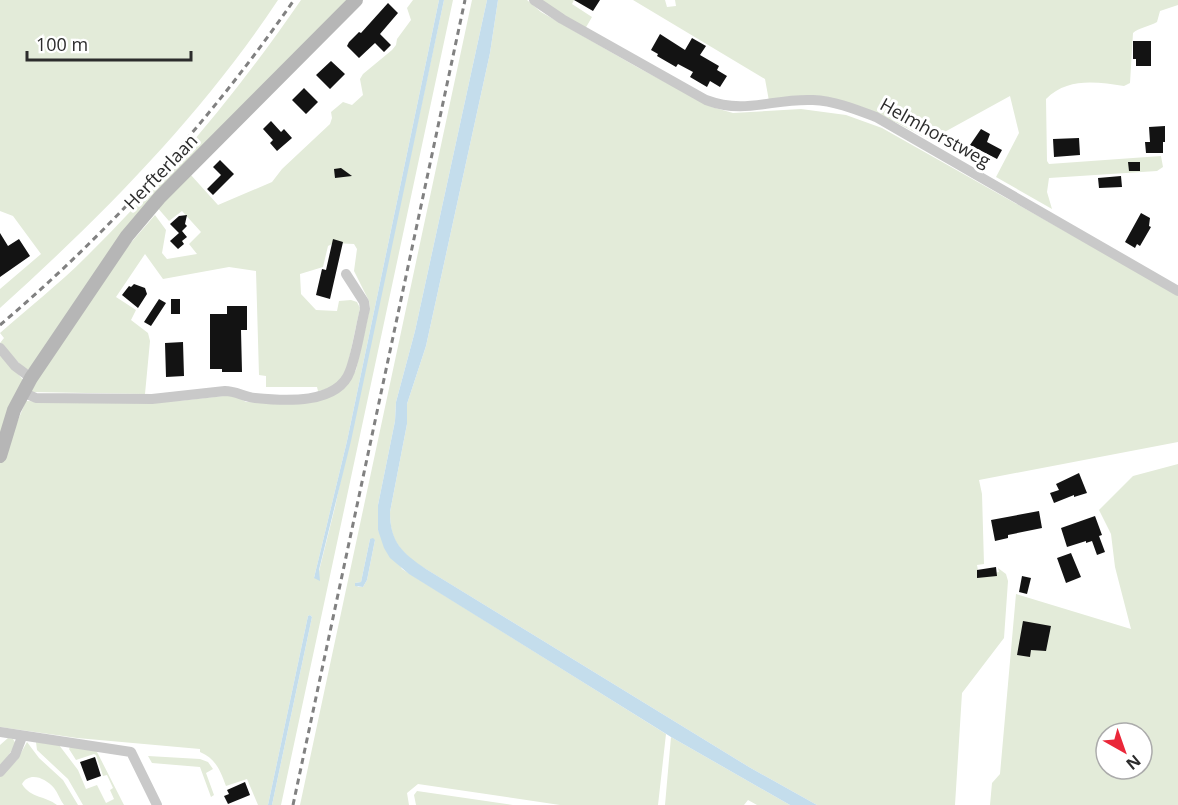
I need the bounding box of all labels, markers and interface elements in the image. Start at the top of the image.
scale bar [27,24,190,62]
text: 100 m [36,32,88,56]
street label: Helmhorstweg [876,92,995,172]
street label: Herfterlaan [118,128,202,214]
north arrow [1094,721,1154,781]
text: N [1122,750,1146,775]

